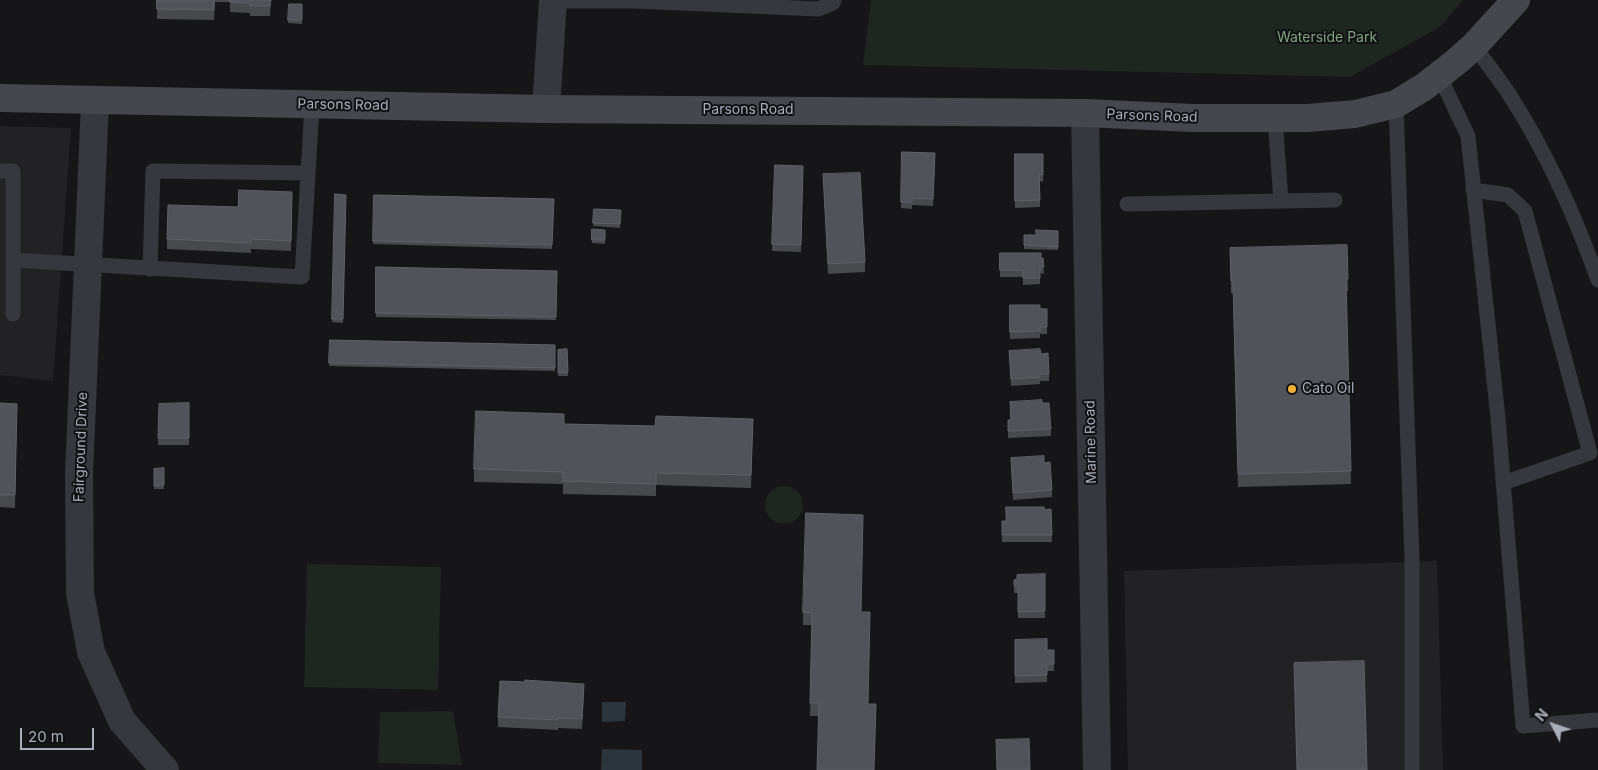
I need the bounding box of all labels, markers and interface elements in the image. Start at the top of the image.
park label: Waterside Park [1277,30,1377,46]
street label: Parsons Road [297,96,389,114]
street label: Parsons Road [702,102,794,118]
street label: Parsons Road [1106,106,1198,126]
place label: Cato Oil [1302,381,1354,397]
marker: Cato Oil [1286,383,1298,395]
street label: Fairground Drive [71,392,91,502]
street label: Marine Road [1082,400,1100,484]
north arrow [1528,700,1578,750]
text: N [1531,705,1551,724]
scale bar [22,718,96,750]
text: 20 m [28,727,64,746]

